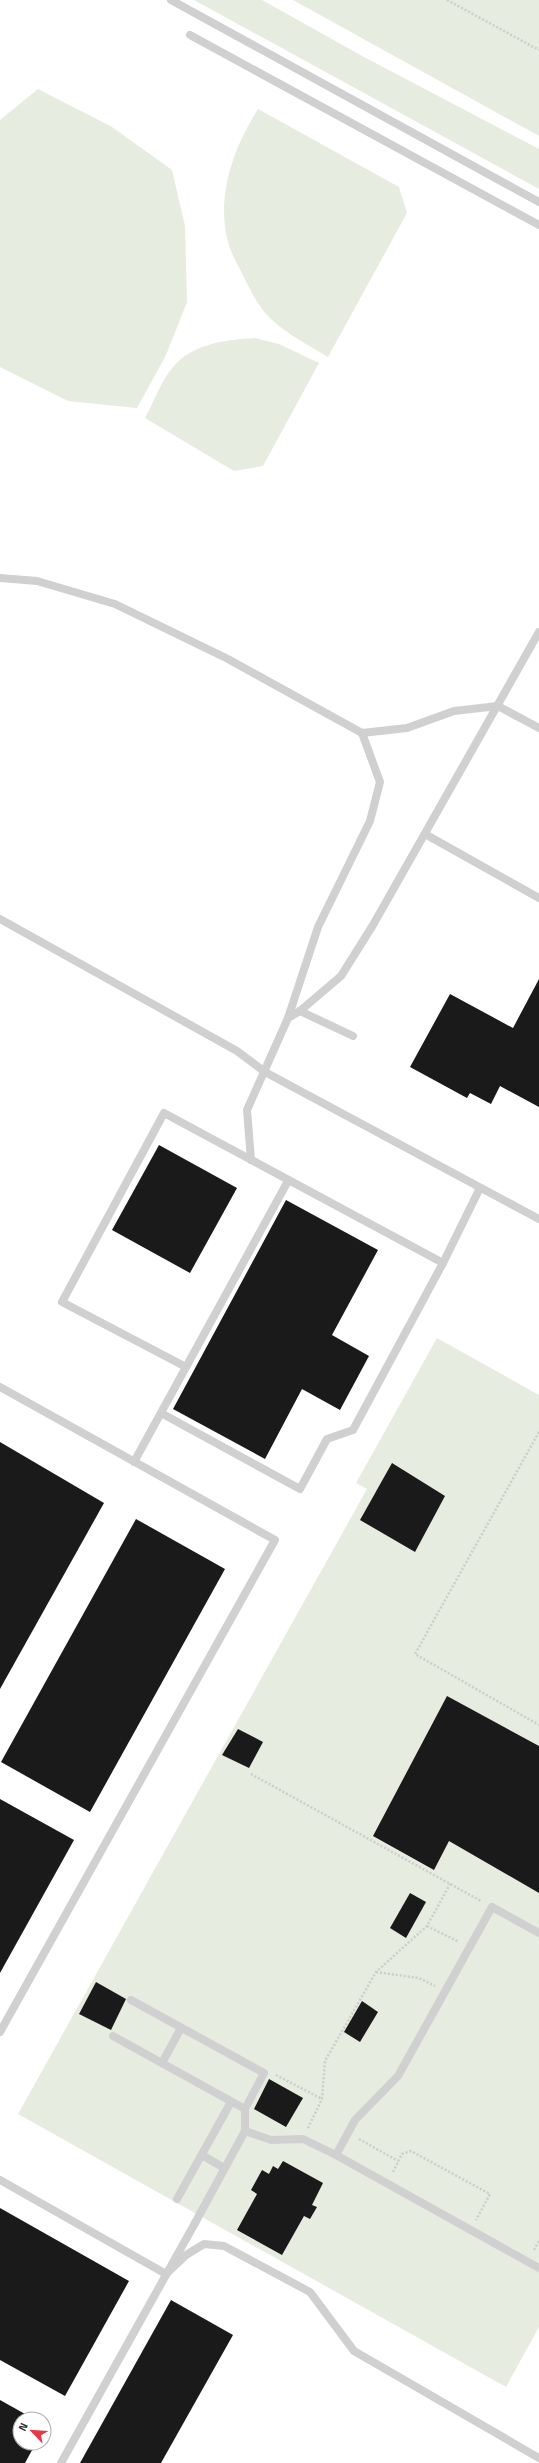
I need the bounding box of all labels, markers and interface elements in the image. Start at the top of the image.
north arrow [12,2411,52,2451]
text: N [14,2420,32,2434]

